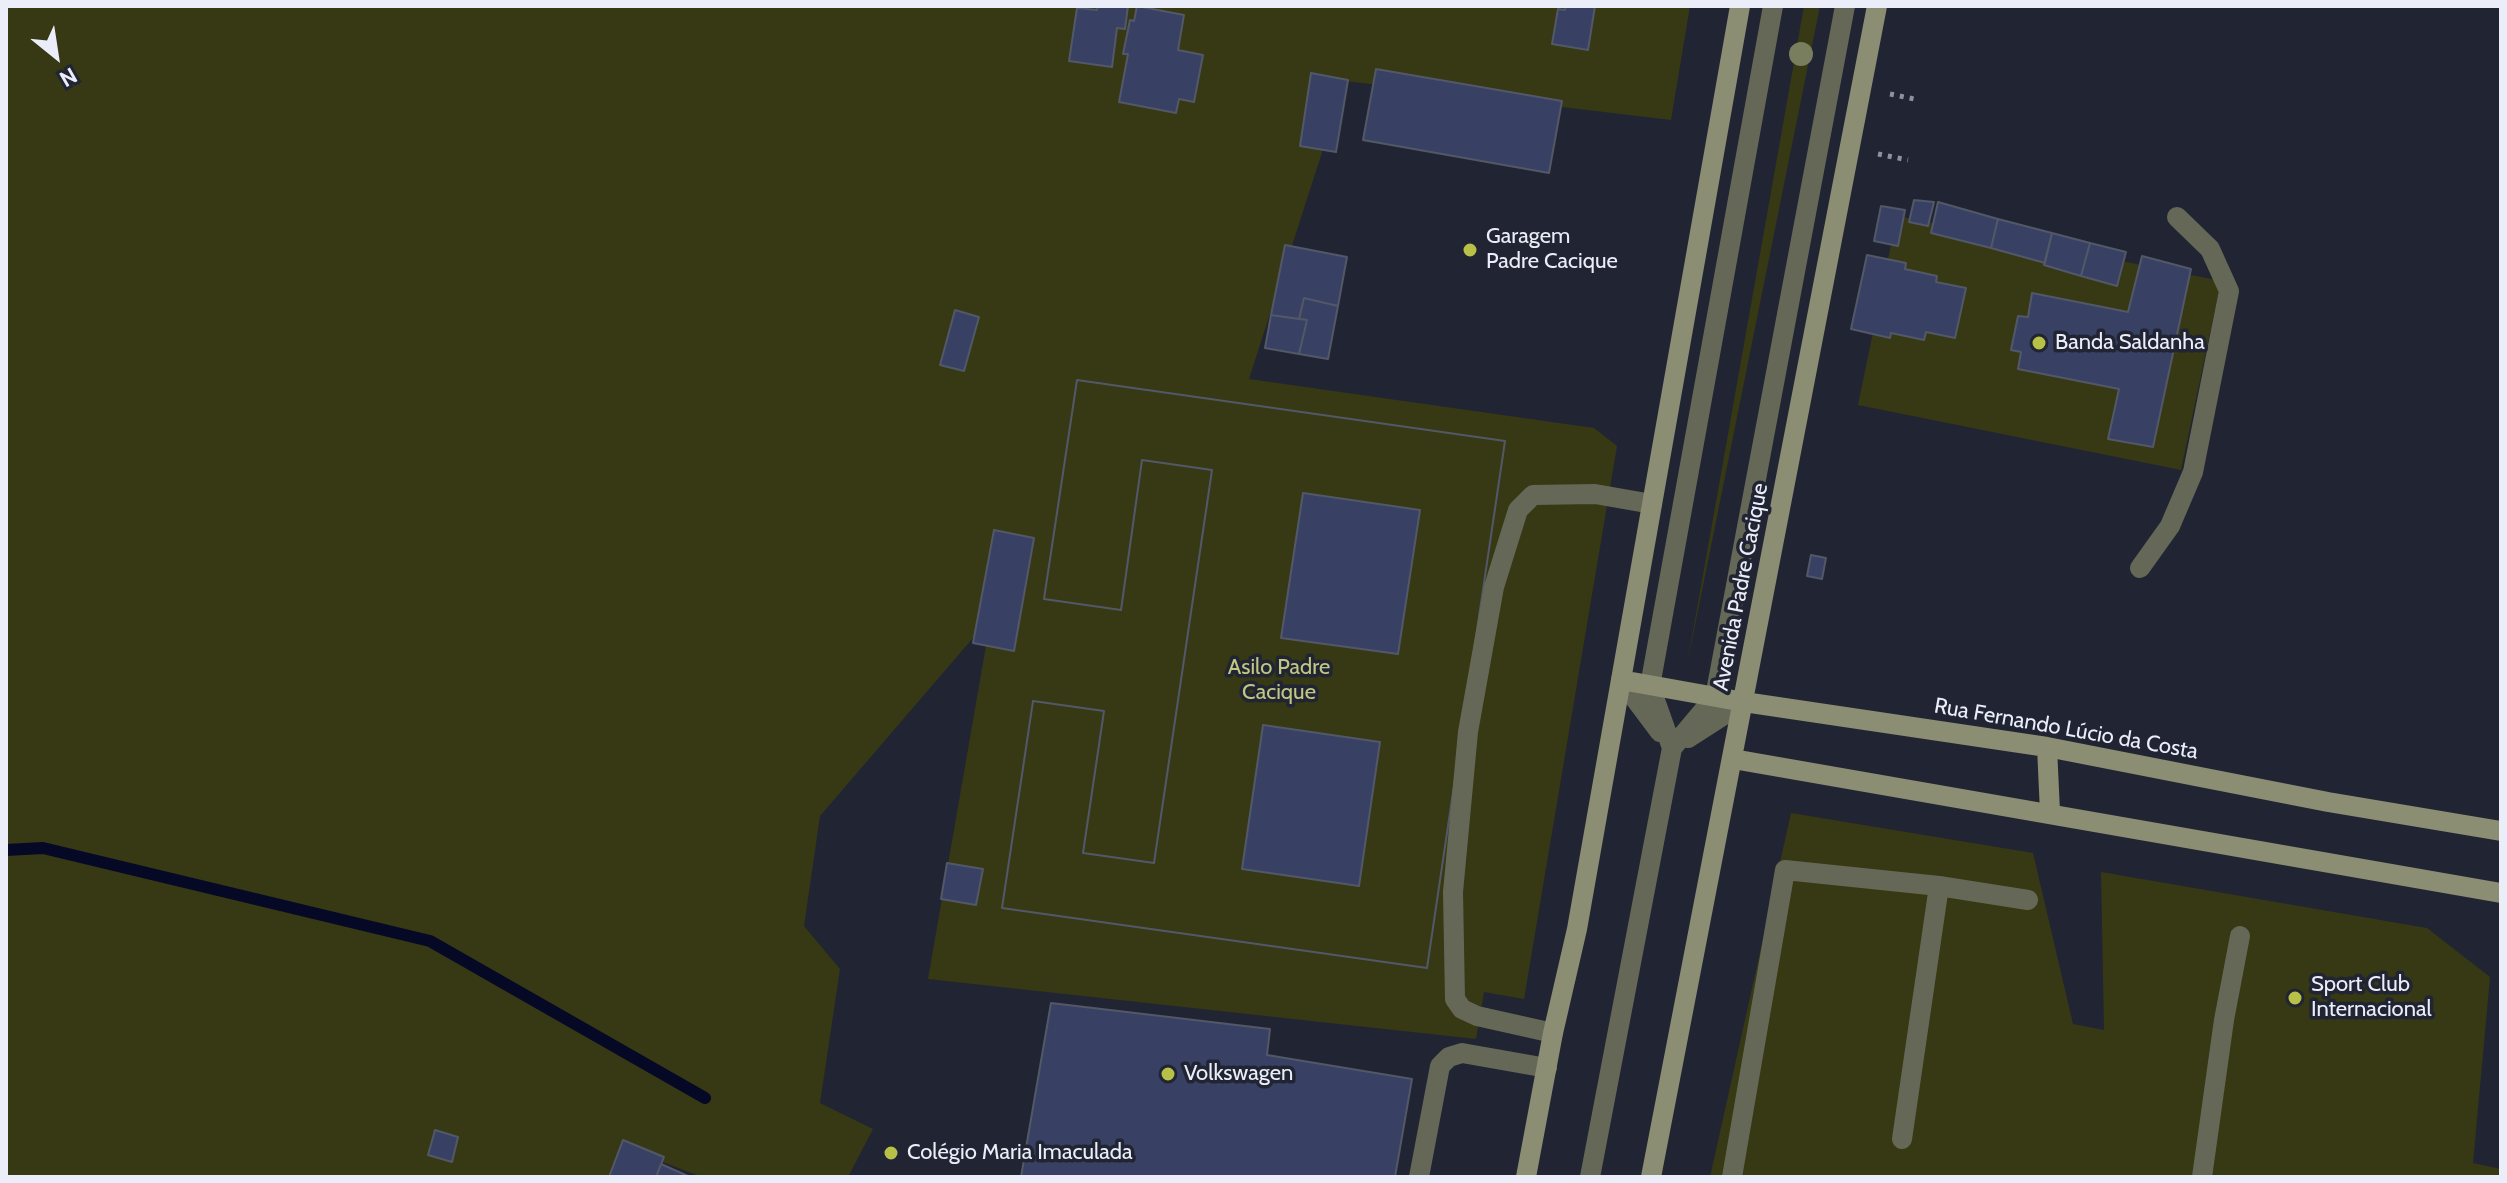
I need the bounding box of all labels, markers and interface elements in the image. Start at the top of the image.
north arrow [16,16,96,96]
text: N [55,62,82,93]
place label: Garagem Padre Cacique [1486,224,1618,276]
marker: Garagem Padre Cacique [1461,241,1479,259]
place label: Banda Saldanha [2055,330,2205,356]
marker: Banda Saldanha [2030,334,2048,352]
street label: Avenida Padre Cacique [1708,481,1774,693]
park label: Asilo Padre Cacique [1228,655,1330,706]
street label: Rua Fernando Lúcio da Costa [1932,693,2200,765]
place label: Sport Club Internacional [2311,972,2432,1024]
marker: Sport Club Internacional [2286,989,2304,1007]
place label: Volkswagen [1184,1061,1293,1087]
marker: Volkswagen [1159,1065,1177,1083]
place label: Colégio Maria Imaculada [907,1140,1132,1166]
marker: Colégio Maria Imaculada [882,1144,900,1162]

